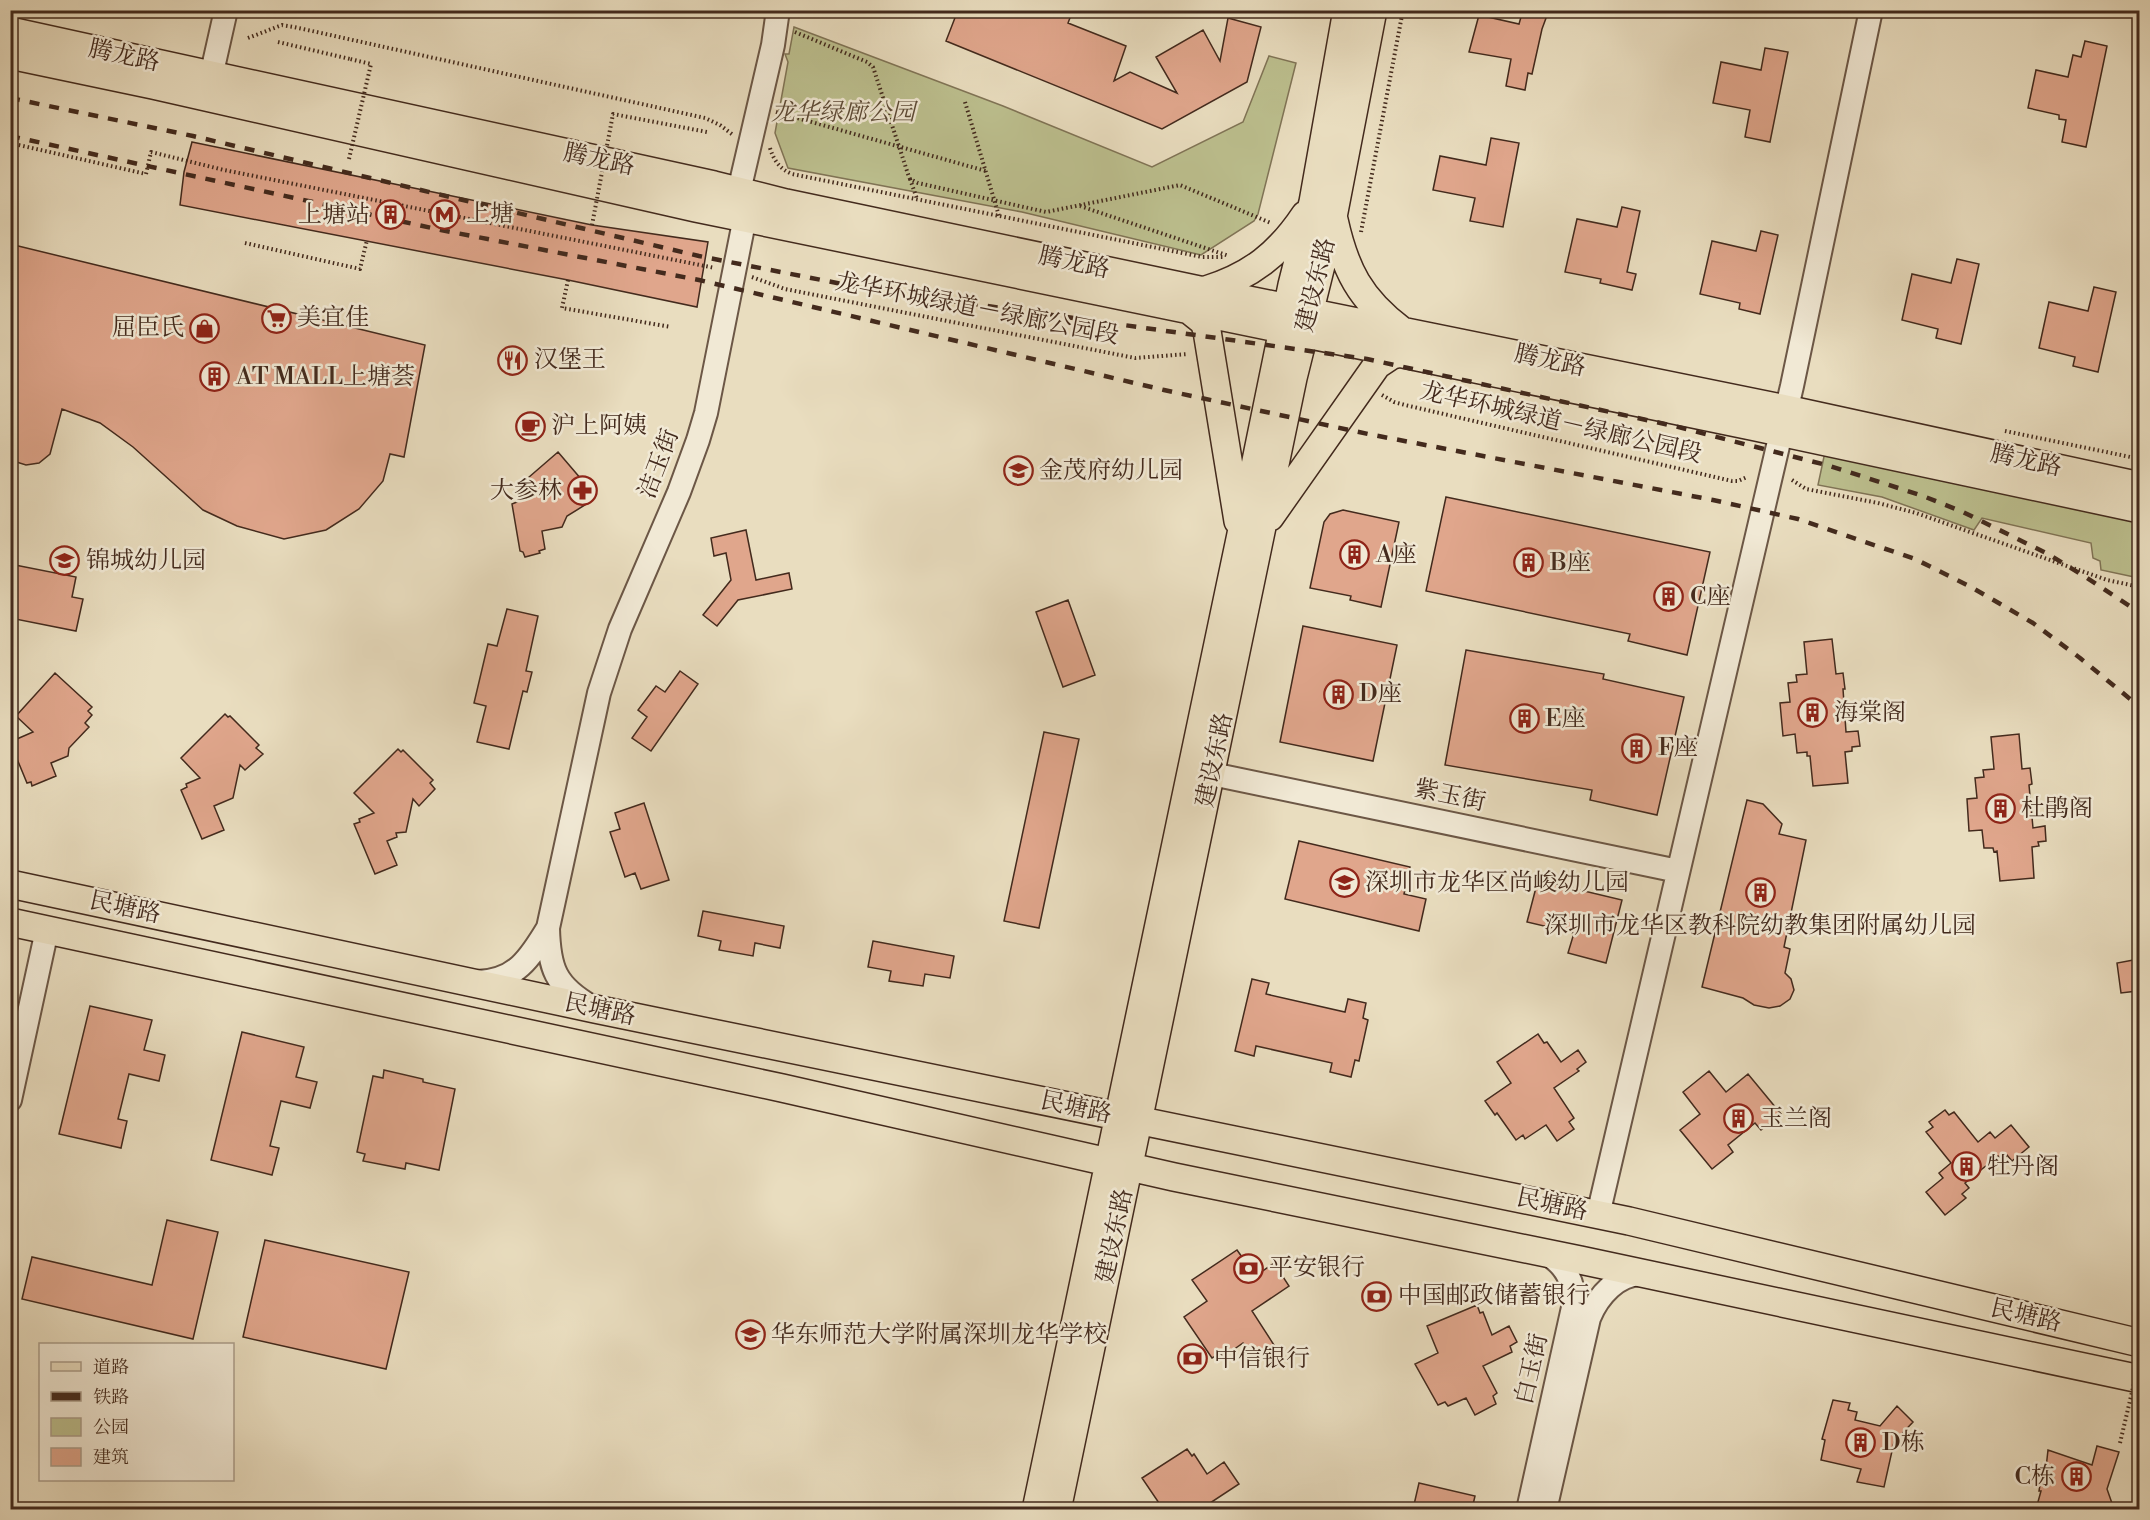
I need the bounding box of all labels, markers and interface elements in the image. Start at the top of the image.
street label: 腾龙路 [86,34,162,78]
park label: 龙华绿廊公园 [771,98,919,128]
street label: 腾龙路 [561,138,637,182]
metro station icon: 上塘 [429,198,461,230]
building icon: 上塘站 [375,199,407,231]
place label: 上塘 [466,199,514,229]
place label: 上塘站 [298,200,370,230]
street label: 建设东路 [1290,235,1342,335]
street label: 腾龙路 [1036,241,1112,285]
street label: 龙华环城绿道－绿廊公园段 [833,267,1121,351]
supermarket icon: 美宜佳 [260,302,292,334]
place label: 美宜佳 [297,303,369,333]
shop icon: 屈臣氏 [189,312,221,344]
place label: 屈臣氏 [112,313,184,343]
street label: 腾龙路 [1512,339,1588,383]
restaurant icon: 汉堡王 [497,344,529,376]
place label: 汉堡王 [534,345,606,375]
building icon: AT MALL上塘荟 [199,361,231,393]
place label: AT MALL上塘荟 [235,362,415,392]
street label: 龙华环城绿道－绿廊公园段 [1417,376,1705,470]
cafe icon: 沪上阿姨 [514,410,546,442]
place label: 沪上阿姨 [551,411,647,441]
street label: 洁玉街 [632,425,686,503]
street label: 腾龙路 [1988,439,2064,483]
school or university icon: 金茂府幼儿园 [1002,455,1034,487]
place label: 金茂府幼儿园 [1039,456,1183,486]
pharmacy icon: 大参林 [567,475,599,507]
place label: 大参林 [490,476,562,506]
building icon: A座 [1339,539,1371,571]
place label: A座 [1375,540,1416,570]
school or university icon: 锦城幼儿园 [49,545,81,577]
place label: 锦城幼儿园 [86,546,206,576]
building icon: B座 [1513,547,1545,579]
place label: B座 [1549,548,1591,578]
building icon: C座 [1653,581,1685,613]
place label: C座 [1690,582,1731,612]
building icon: D座 [1322,678,1354,710]
place label: D座 [1359,679,1402,709]
building icon: 海棠阁 [1797,697,1829,729]
place label: 海棠阁 [1834,698,1906,728]
building icon: E座 [1508,703,1540,735]
place label: E座 [1545,704,1586,734]
street label: 建设东路 [1190,710,1240,810]
building icon: F座 [1621,732,1653,764]
place label: F座 [1658,733,1698,763]
street label: 紫玉街 [1412,774,1488,818]
building icon: 杜鹃阁 [1984,793,2016,825]
place label: 杜鹃阁 [2021,794,2093,824]
school or university icon: 深圳市龙华区尚峻幼儿园 [1328,867,1360,899]
place label: 深圳市龙华区尚峻幼儿园 [1365,868,1629,898]
building icon: 深圳市龙华区教科院幼教集团附属幼儿园 [1744,877,1776,909]
street label: 民塘路 [87,886,163,930]
place label: 深圳市龙华区教科院幼教集团附属幼儿园 [1544,911,1976,941]
street label: 民塘路 [562,988,638,1032]
street label: 民塘路 [1038,1086,1114,1130]
building icon: 玉兰阁 [1723,1103,1755,1135]
place label: 玉兰阁 [1760,1104,1832,1134]
building icon: 牡丹阁 [1950,1151,1982,1183]
place label: 牡丹阁 [1987,1152,2059,1182]
street label: 民塘路 [1514,1183,1590,1227]
street label: 建设东路 [1090,1186,1140,1286]
bank icon: 平安银行 [1232,1252,1264,1284]
place label: 平安银行 [1269,1253,1365,1283]
bank icon: 中国邮政储蓄银行 [1361,1280,1393,1312]
place label: 中国邮政储蓄银行 [1398,1281,1590,1311]
street label: 民塘路 [1988,1293,2064,1339]
school or university icon: 华东师范大学附属深圳龙华学校 [734,1319,766,1351]
place label: 华东师范大学附属深圳龙华学校 [771,1320,1107,1350]
street label: 白玉街 [1509,1331,1555,1407]
legend [39,1343,234,1481]
bank icon: 中信银行 [1177,1343,1209,1375]
place label: 中信银行 [1214,1344,1310,1374]
text: 道路 [93,1356,129,1379]
text: 铁路 [93,1386,129,1409]
text: 公园 [93,1416,129,1439]
building icon: D栋 [1845,1427,1877,1459]
place label: D栋 [1882,1428,1925,1458]
text: 建筑 [93,1446,129,1469]
building icon: C栋 [2060,1461,2092,1493]
place label: C栋 [2015,1462,2055,1492]

